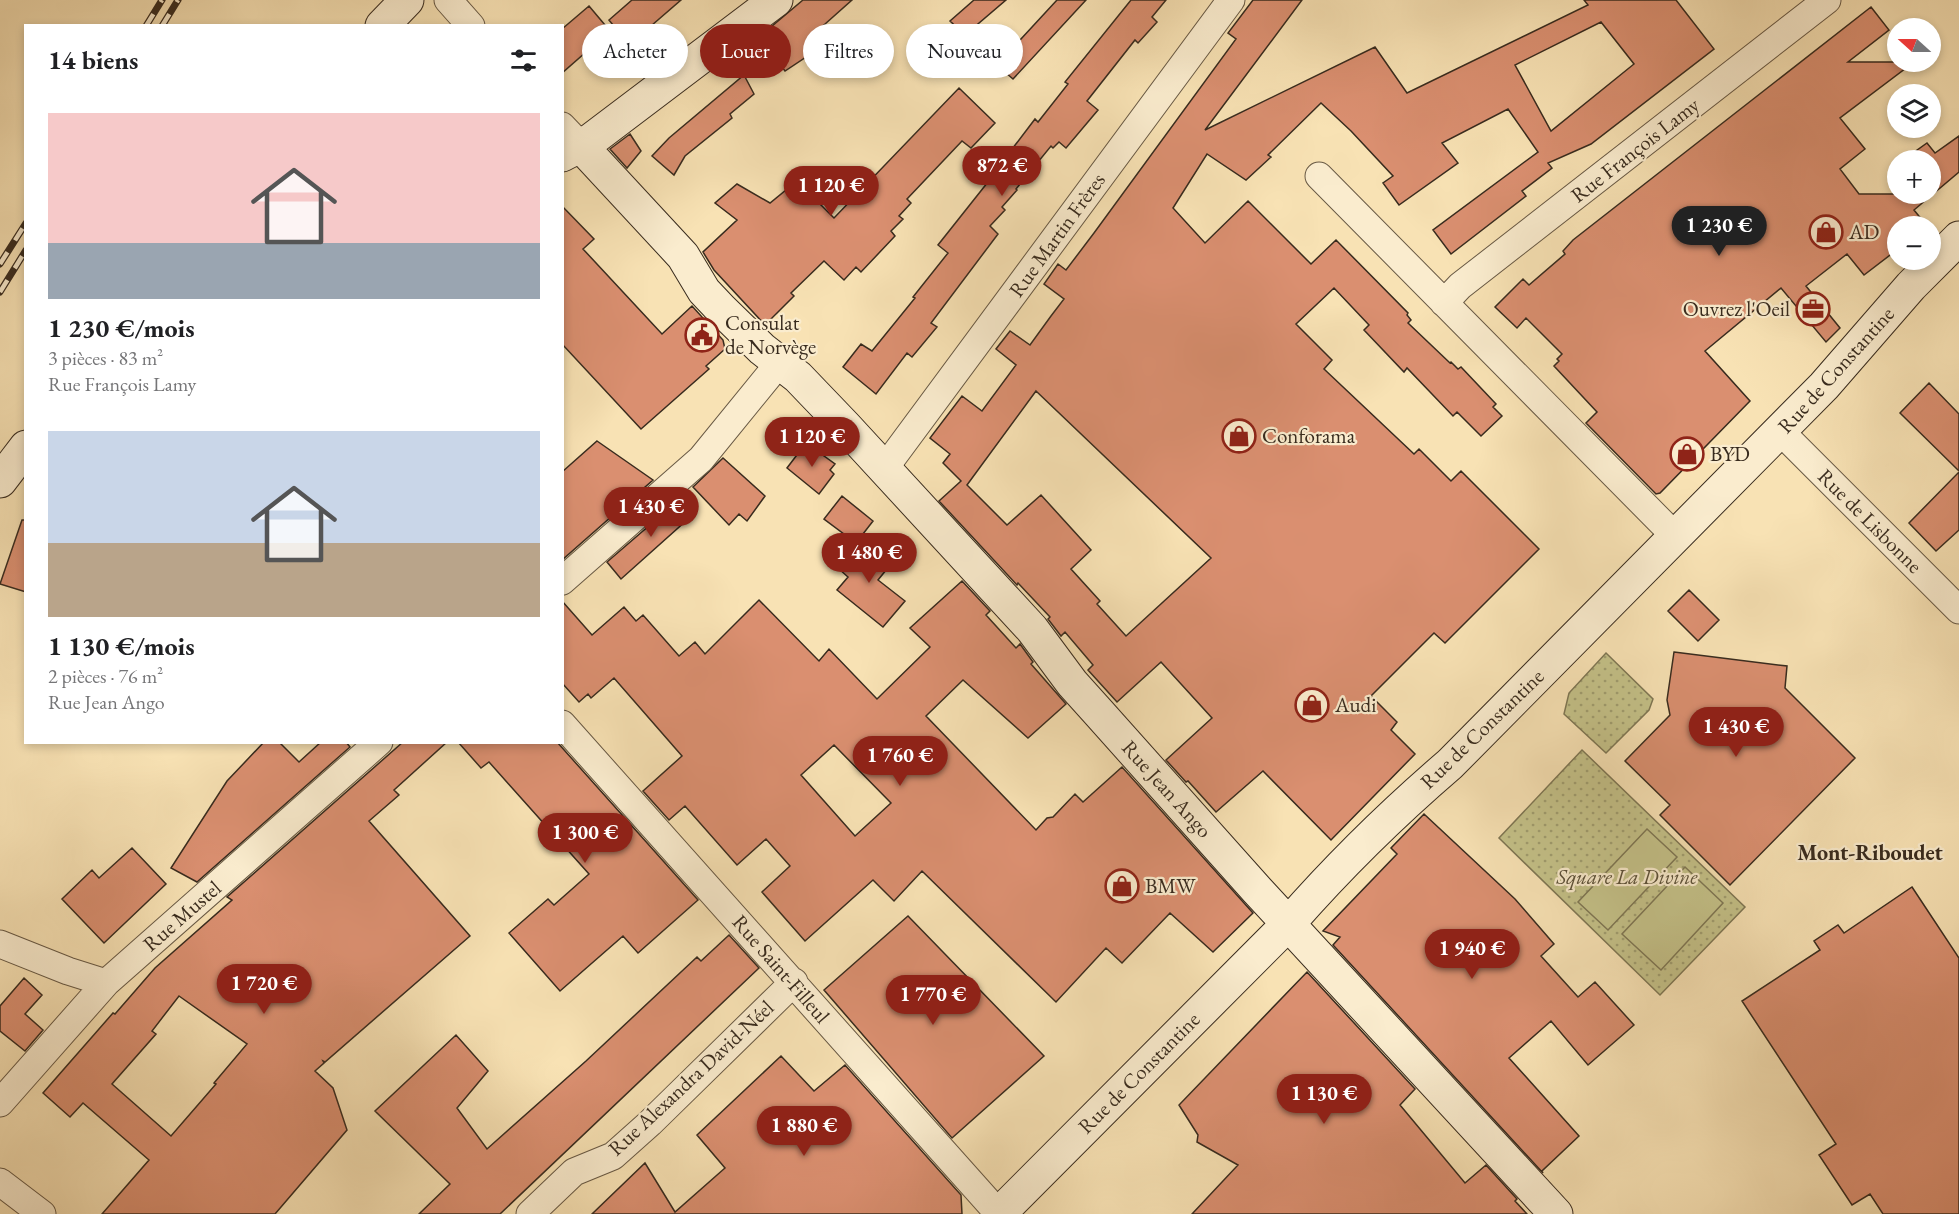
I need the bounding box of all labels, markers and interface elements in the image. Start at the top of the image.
north arrow [1887,18,1941,72]
map controls [1887,18,1941,270]
chip: Acheter [582,24,688,78]
chip: Louer [700,24,791,78]
chip: Filtres [803,24,894,78]
chip: Nouveau [906,24,1023,78]
text: 14 biens [48,43,138,77]
icon: filters [507,44,540,77]
button: layers [1887,84,1941,138]
street label: Rue François Lamy [1565,91,1705,208]
pin: 872 € [960,146,1044,197]
button: + [1887,150,1941,204]
icon: home [240,152,348,260]
text: 872 € [976,152,1028,178]
pin: 1 120 € [776,166,886,217]
street label: Rue Martin Frères [1002,167,1111,302]
text: 1 120 € [798,172,864,198]
pin: 1 230 € [1664,206,1774,257]
text: 1 230 € [1686,212,1752,238]
shop icon: AD [1808,214,1844,250]
button: − [1887,216,1941,270]
place label: AD [1848,218,1880,245]
office icon: Ouvrez l'Oeil [1795,291,1831,327]
place label: Ouvrez l'Oeil [1683,295,1790,322]
street label: Rue de Constantine [1771,301,1900,439]
place label: Consulat de Norvège [725,309,816,360]
text: 1 230 €/mois [48,311,195,345]
public building icon: Consulat de Norvège [684,317,720,353]
text: 3 pièces · 83 m² [48,345,163,371]
text: Rue François Lamy [48,371,196,397]
pin: 1 120 € [757,417,867,468]
shop icon: Conforama [1221,418,1257,454]
place label: Conforama [1262,422,1356,449]
text: 1 120 € [779,423,845,449]
shop icon: BYD [1669,436,1705,472]
place label: BYD [1710,440,1750,467]
street label: Rue de Lisbonne [1812,463,1928,579]
icon: home [240,470,348,578]
pin: 1 430 € [596,487,706,538]
text: 1 430 € [618,493,684,519]
pin: 1 480 € [814,533,924,584]
text: 1 480 € [836,539,902,565]
text: 1 130 €/mois [48,629,195,663]
text: 2 pièces · 76 m² [48,663,163,689]
street label: Rue de Constantine [1414,663,1549,795]
shop icon: Audi [1294,687,1330,723]
text: Rue Jean Ango [48,689,165,715]
place label: Audi [1334,691,1376,718]
pin: 1 430 € [1681,707,1791,758]
text: 1 430 € [1703,713,1769,739]
street label: Rue Jean Ango [1116,734,1218,843]
pin: 1 760 € [845,736,955,787]
text: 1 760 € [867,742,933,768]
pin: 1 300 € [530,813,640,864]
text: 1 300 € [552,819,618,845]
district label: Mont-Riboudet [1797,838,1944,867]
park label: Square La Divine [1555,863,1698,891]
shop icon: BMW [1104,868,1140,904]
place label: BMW [1145,872,1196,899]
street label: Rue Mustel [137,874,226,957]
street label: Rue Saint-Filleul [727,909,836,1029]
pin: 1 940 € [1417,929,1527,980]
text: 1 940 € [1439,935,1505,961]
pin: 1 720 € [209,964,319,1015]
text: 1 720 € [231,970,297,996]
pin: 1 770 € [878,975,988,1026]
text: 1 770 € [900,981,966,1007]
street label: Rue Alexandra David-Néel [602,994,779,1161]
street label: Rue de Constantine [1072,1006,1205,1139]
pin: 1 130 € [1269,1074,1379,1125]
text: 1 130 € [1291,1080,1357,1106]
pin: 1 880 € [749,1106,859,1157]
text: 1 880 € [771,1112,837,1138]

